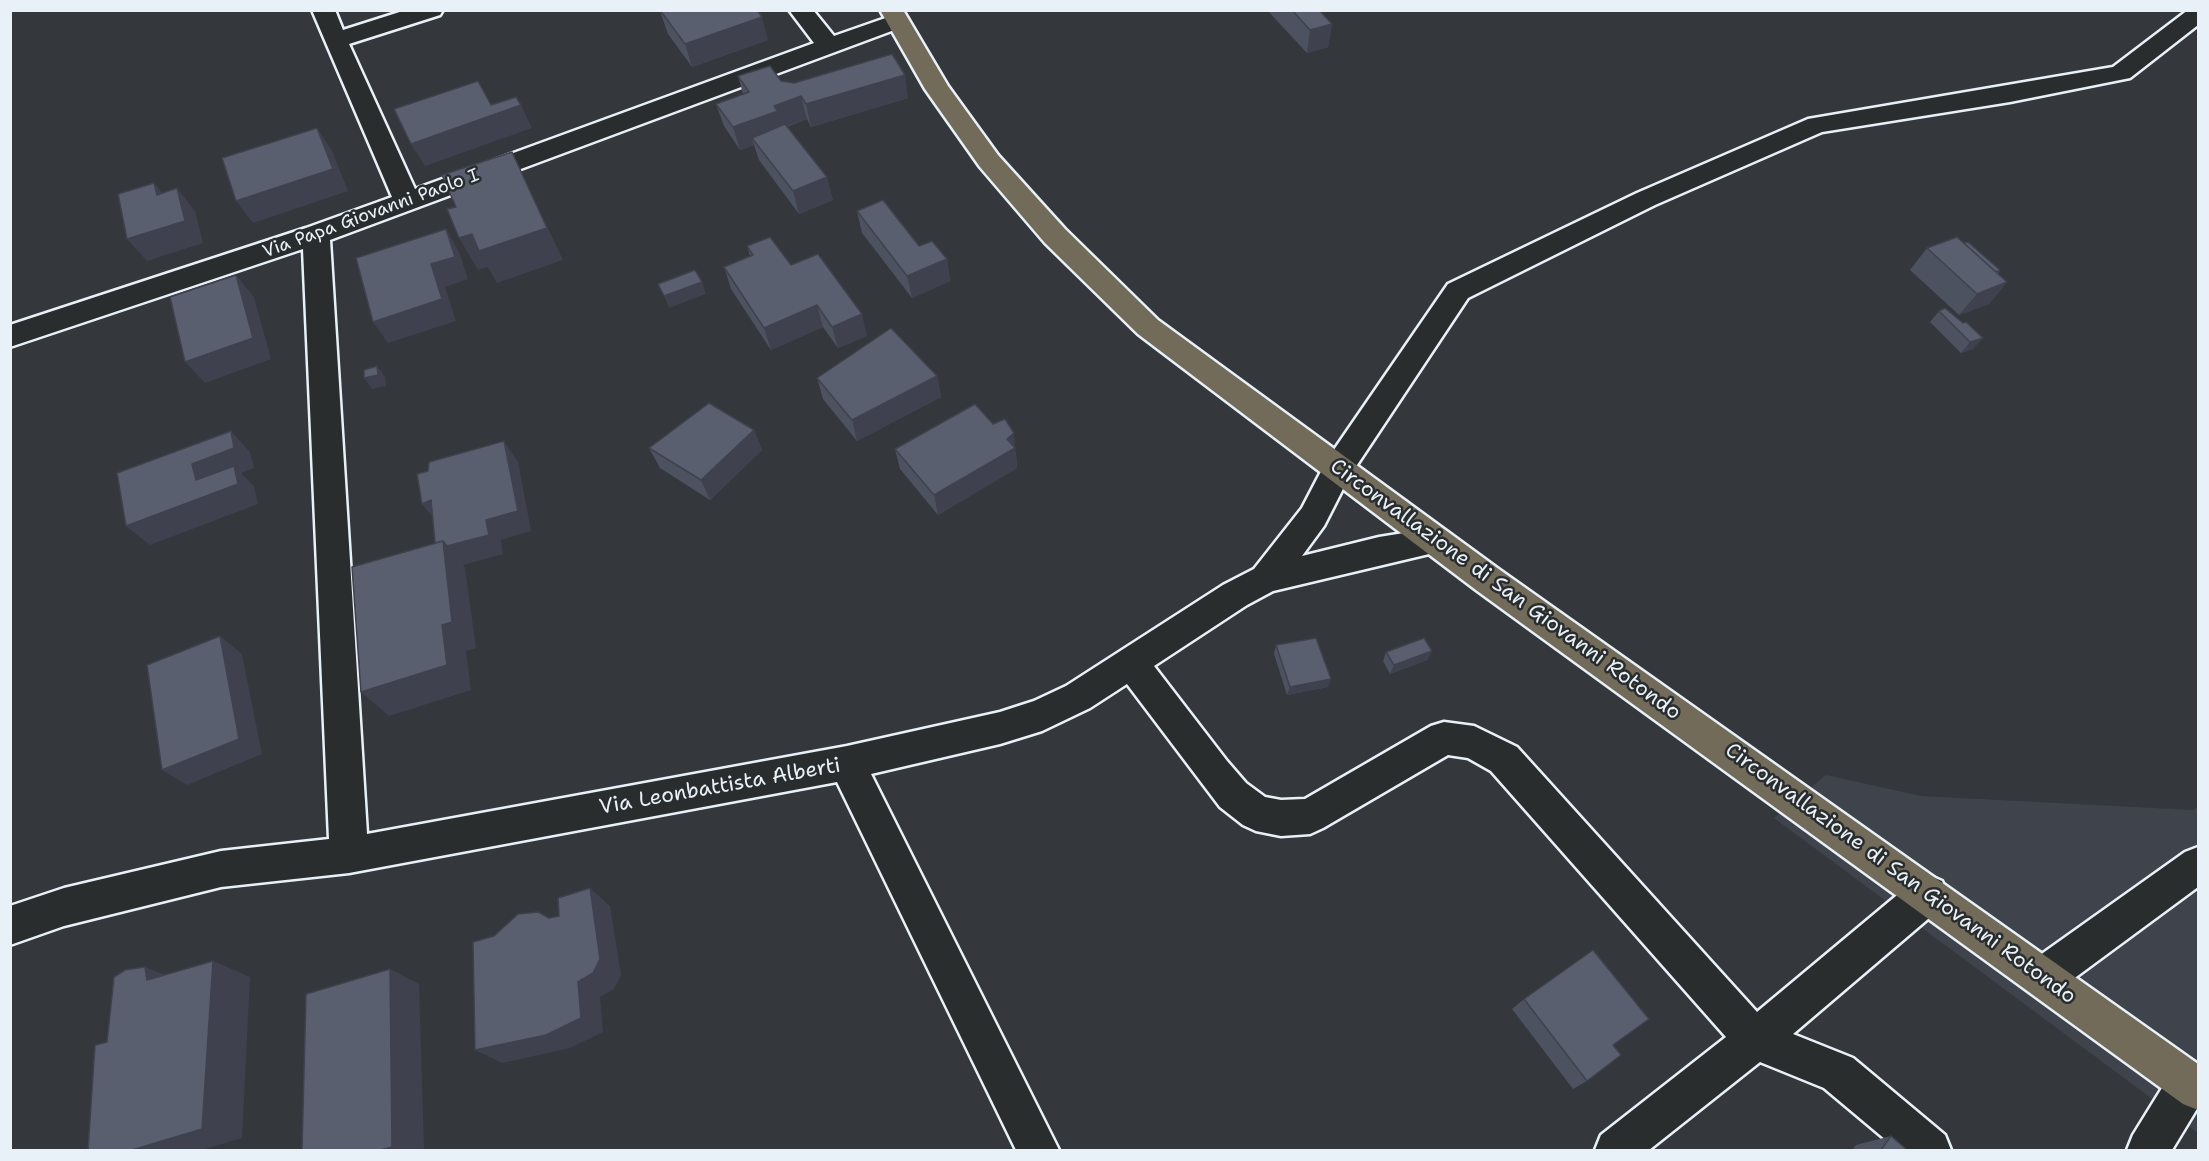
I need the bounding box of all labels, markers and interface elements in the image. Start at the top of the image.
street label: Via Papa Giovanni Paolo I [260,165,482,263]
street label: Circonvallazione di San Giovanni Rotondo [1325,454,1685,726]
street label: Circonvallazione di San Giovanni Rotondo [1720,738,2080,1010]
street label: Via Leonbattista Alberti [597,753,843,821]

